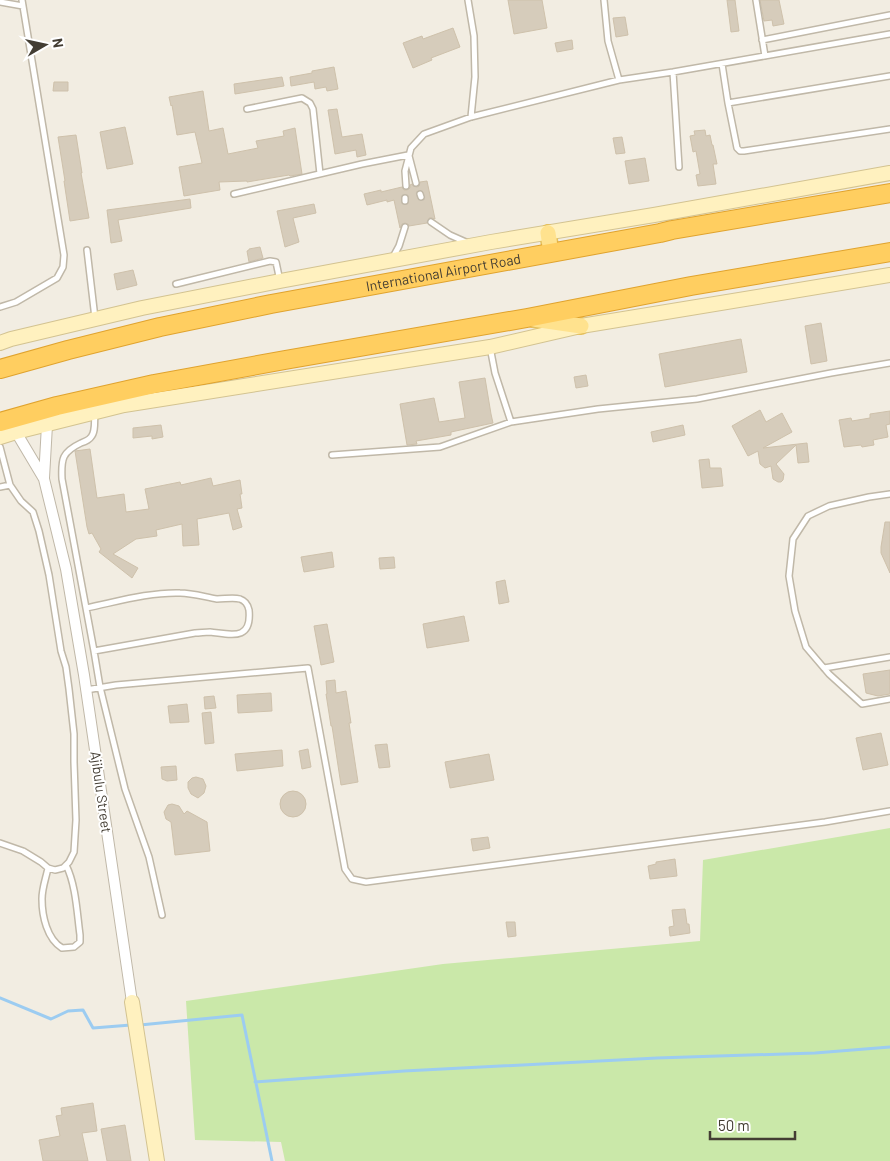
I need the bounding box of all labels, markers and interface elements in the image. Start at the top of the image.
north arrow [20,20,70,70]
text: N [49,37,67,49]
street label: International Airport Road [364,250,522,295]
street label: Ajibulu Street [87,750,116,834]
scale bar [710,1108,795,1140]
text: 50 m [718,1116,750,1134]

